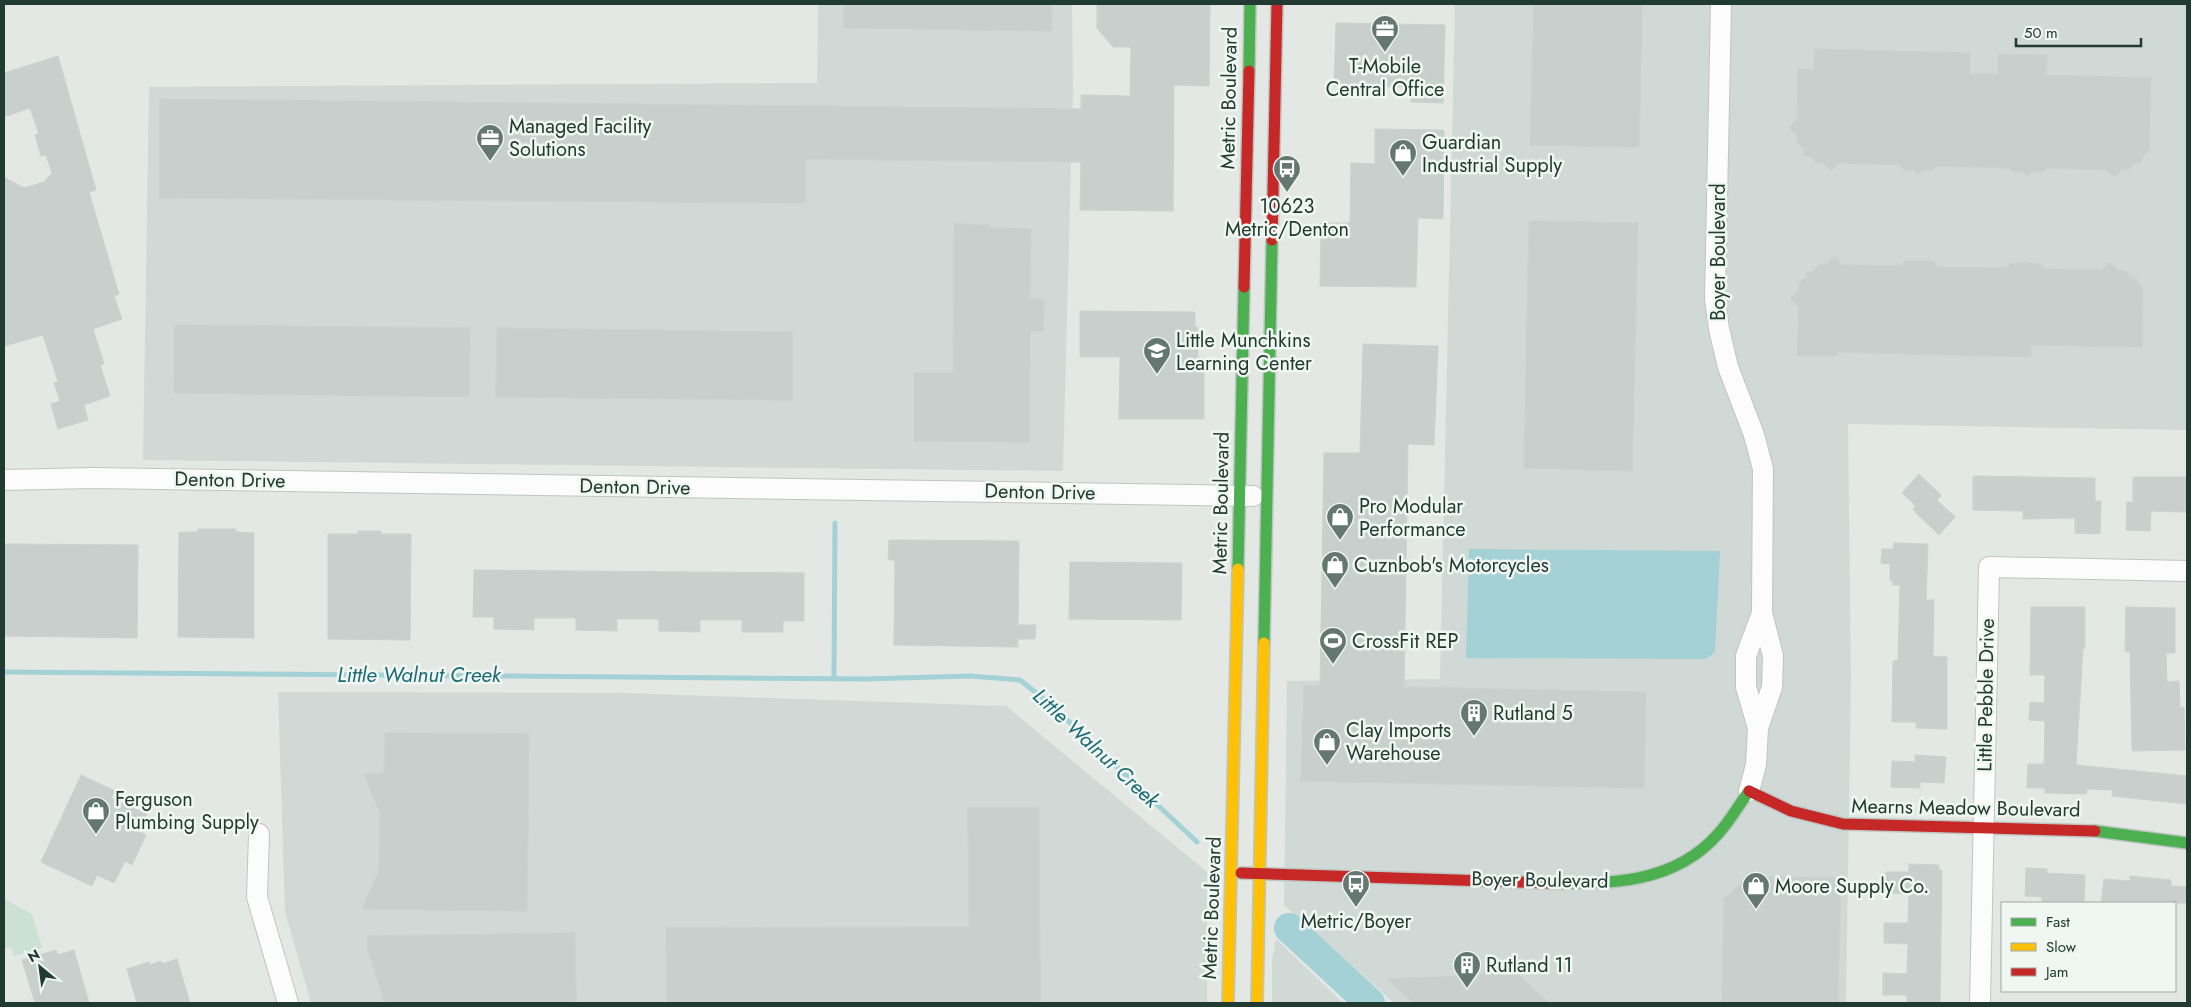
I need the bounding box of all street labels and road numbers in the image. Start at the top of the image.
street label: Metric Boulevard [1213,26,1245,170]
street label: Boyer Boulevard [1704,183,1733,321]
street label: Metric Boulevard [1205,431,1237,575]
street label: Denton Drive [174,465,286,495]
street label: Denton Drive [579,472,691,502]
street label: Denton Drive [984,477,1096,507]
street label: Little Pebble Drive [1970,618,2002,772]
street label: Mearns Meadow Boulevard [1851,792,2081,824]
street label: Metric Boulevard [1195,836,1229,980]
street label: Boyer Boulevard [1471,864,1609,896]

